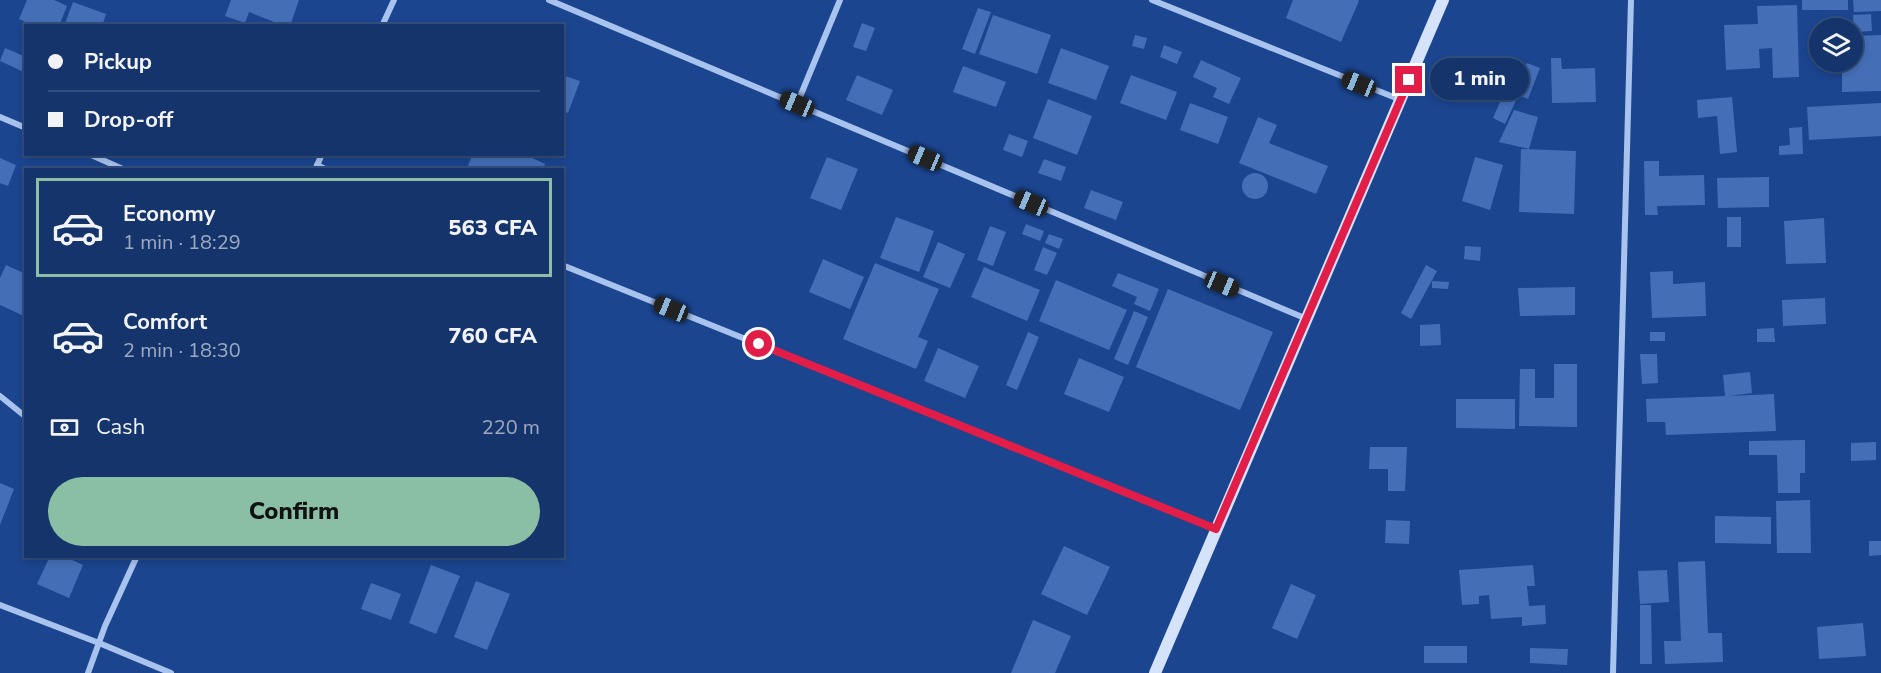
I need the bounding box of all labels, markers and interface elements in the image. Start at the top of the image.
map controls [1809,18,1863,72]
button: layers [1809,18,1863,72]
text: Pickup [84,47,152,77]
callout: 1 min [1430,59,1529,101]
text: 1 min [1453,65,1506,92]
route end [1395,66,1422,93]
car [1339,69,1379,99]
car [777,89,817,119]
text: Drop-off [84,105,173,135]
car [905,143,945,173]
car [1011,188,1051,218]
text: Economy [123,199,215,229]
icon: car [51,201,105,255]
text: 563 CFA [448,213,537,243]
text: 1 min · 18:29 [123,229,241,256]
car [1202,269,1242,299]
car [651,294,691,324]
text: Comfort [123,307,207,337]
icon: car [51,309,105,363]
text: 760 CFA [448,321,537,351]
route start [745,330,772,357]
text: 2 min · 18:30 [123,337,241,364]
icon: cash [48,411,81,444]
text: Cash [96,412,145,442]
text: 220 m [482,414,540,441]
button: Confirm [48,477,540,546]

